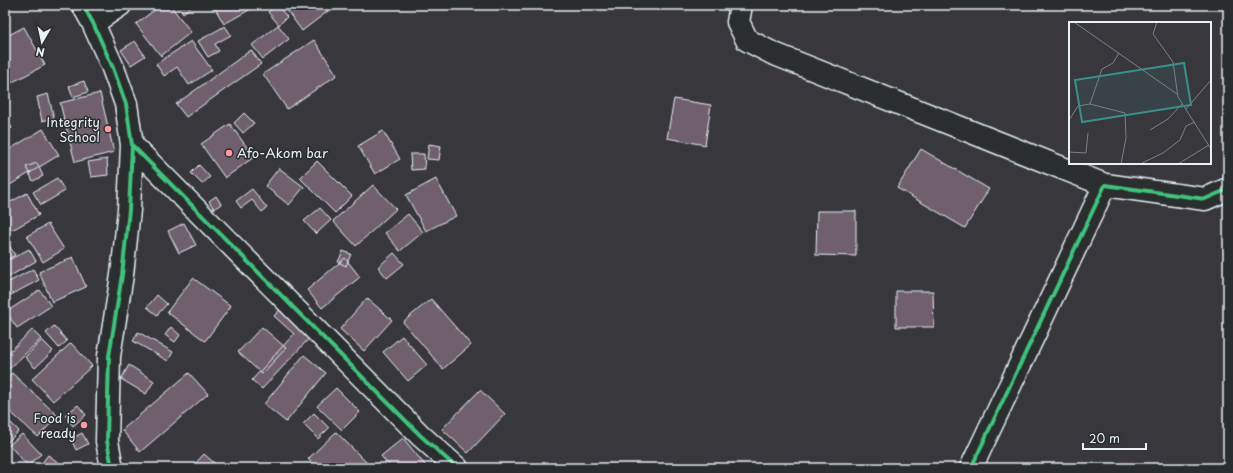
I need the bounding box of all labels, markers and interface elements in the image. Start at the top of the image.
north arrow [22,22,62,62]
inset map [1069,22,1211,164]
text: N [34,43,46,61]
place label: Integrity School [46,112,100,146]
marker: Integrity School [103,124,113,134]
place label: Afo-Akom bar [237,143,328,162]
marker: Afo-Akom bar [224,148,234,158]
place label: Food is ready [33,408,76,442]
marker: Food is ready [79,420,89,430]
scale bar [1083,425,1146,451]
text: 20 m [1089,429,1120,447]

